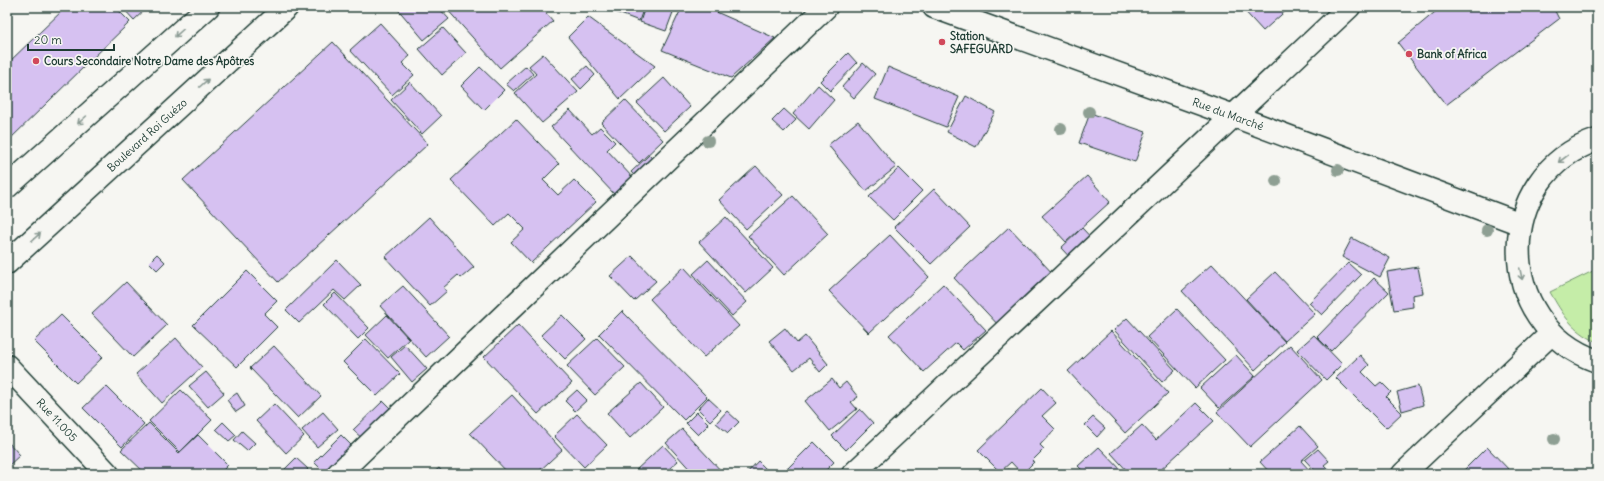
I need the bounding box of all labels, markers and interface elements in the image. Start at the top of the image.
scale bar [28,26,114,52]
one-way arrow [174,28,184,38]
place label: Station SAFEGUARD [950,29,1013,56]
text: 20 m [34,32,62,47]
marker: Station SAFEGUARD [937,37,947,47]
place label: Bank of Africa [1417,47,1487,61]
marker: Bank of Africa [1404,49,1414,59]
place label: Cours Secondaire Notre Dame des Apôtres [44,54,254,69]
marker: Cours Secondaire Notre Dame des Apôtres [31,56,41,66]
one-way arrow [199,78,209,87]
street label: Boulevard Roi Guézo [104,95,190,175]
street label: Rue du Marché [1190,95,1266,133]
one-way arrow [77,115,87,125]
one-way arrow [1558,154,1569,163]
one-way arrow [31,232,41,241]
one-way arrow [1517,267,1525,280]
street label: Rue 11.005 [34,396,80,444]

